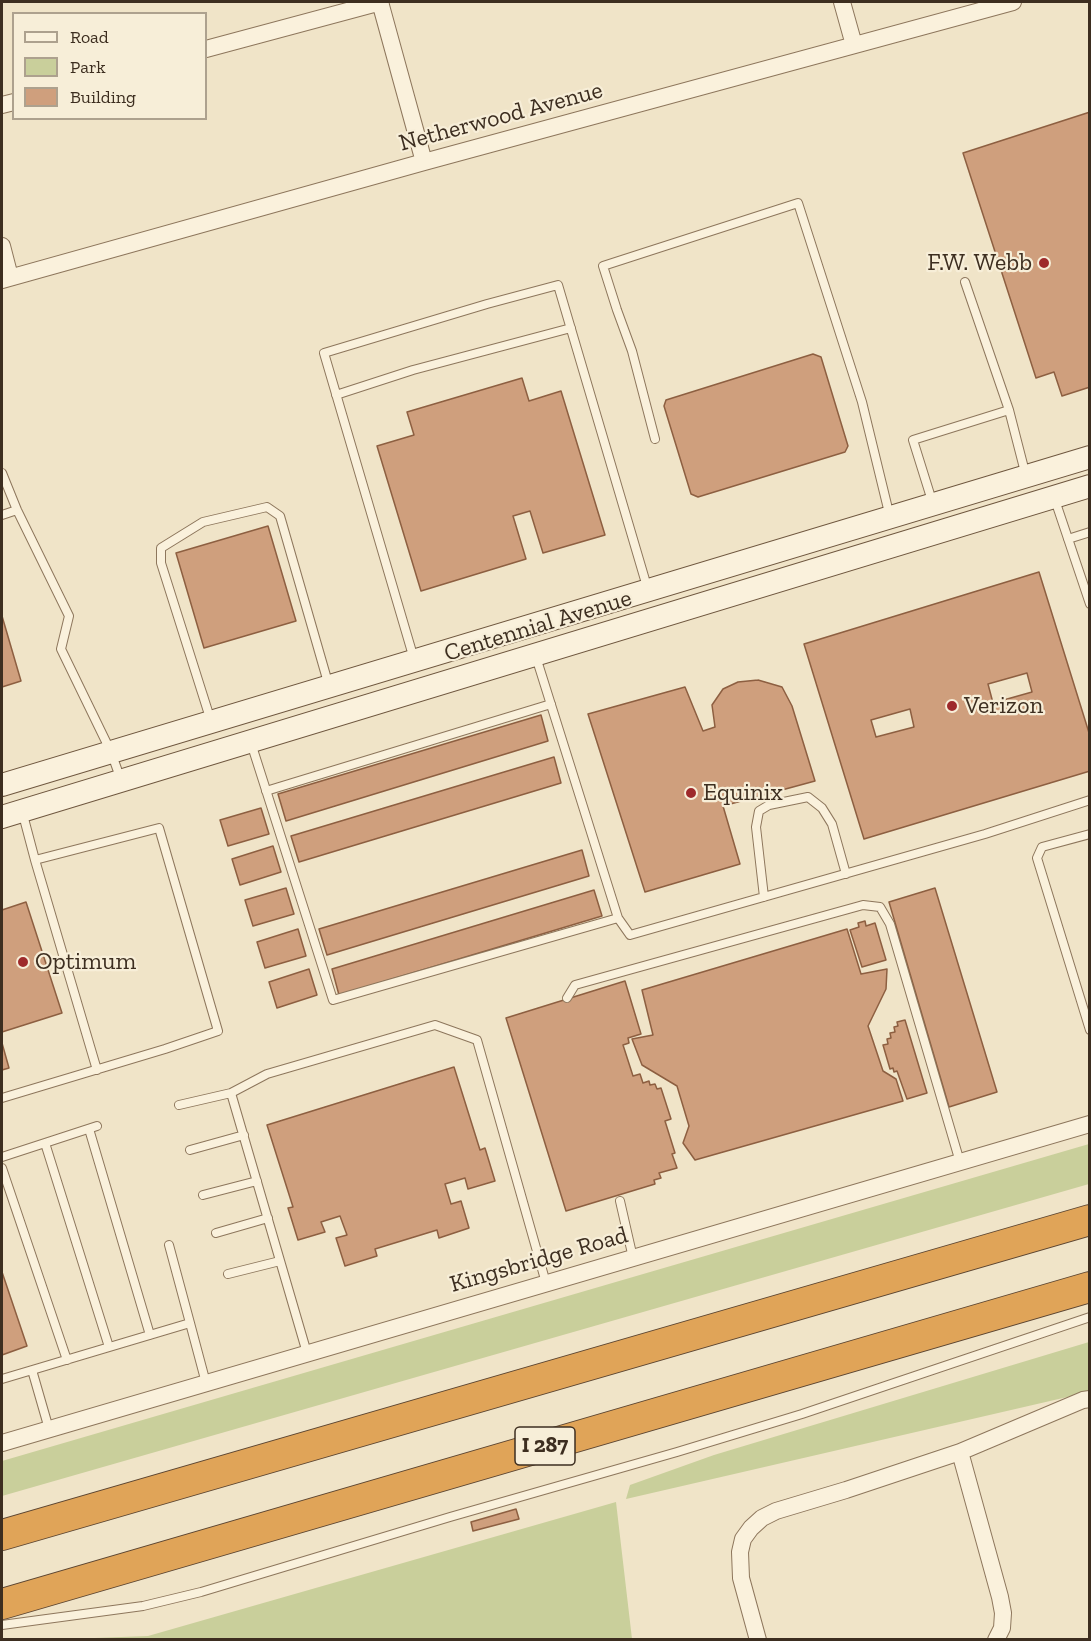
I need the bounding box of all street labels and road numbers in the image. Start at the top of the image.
street label: Netherwood Avenue [396,76,606,158]
street label: Centennial Avenue [441,584,635,668]
street label: Kingsbridge Road [447,1221,631,1299]
road number: I 287 [515,1427,575,1465]

